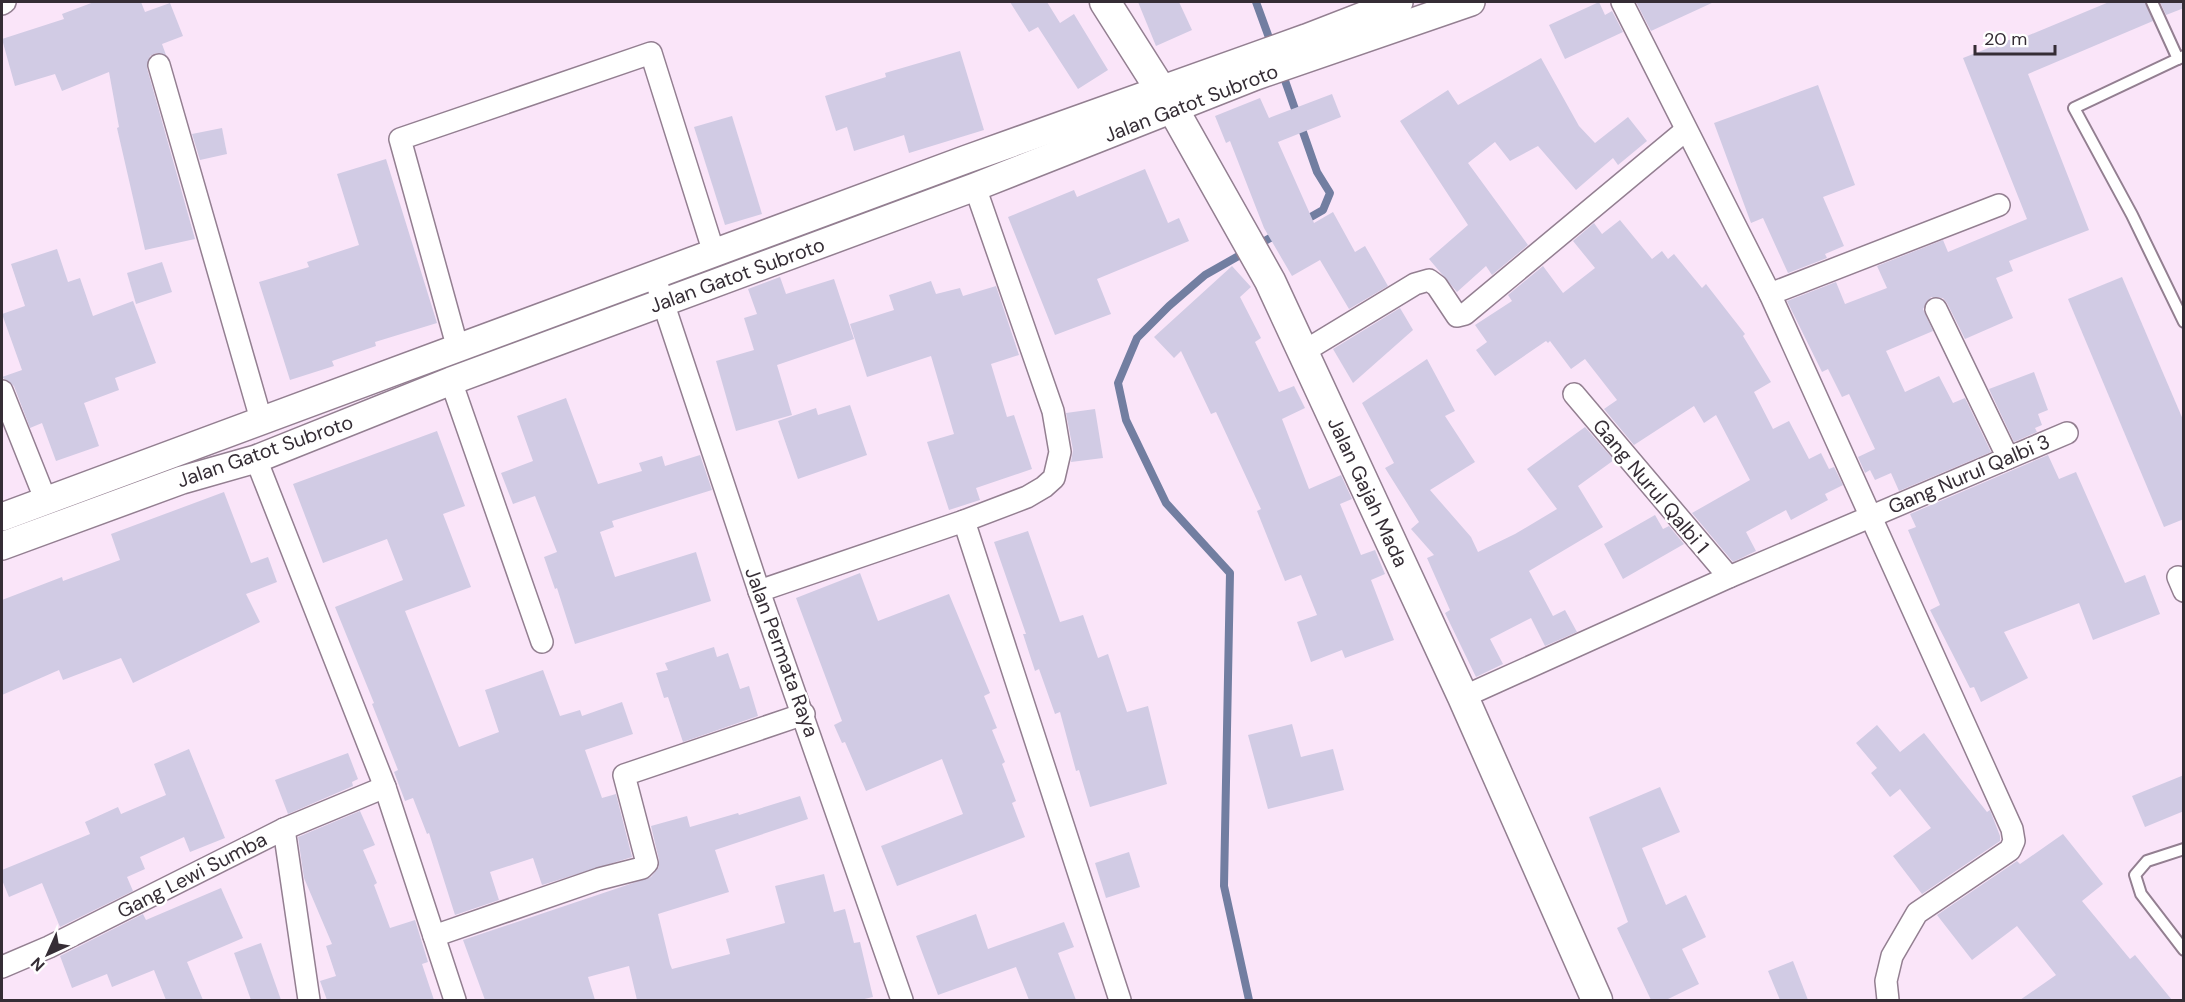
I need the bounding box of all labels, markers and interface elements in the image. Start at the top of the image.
scale bar [1975,18,2054,56]
text: 20 m [1984,27,2027,51]
street label: Jalan Gatot Subroto [1100,58,1282,148]
street label: Jalan Gatot Subroto [646,231,828,319]
street label: Jalan Gatot Subroto [174,409,356,493]
street label: Jalan Gajah Mada [1322,413,1414,571]
street label: Gang Nurul Qalbi 1 [1587,413,1715,559]
street label: Gang Nurul Qalbi 3 [1884,428,2054,520]
street label: Jalan Permata Raya [739,564,825,740]
street label: Gang Lewi Sumba [113,826,271,924]
north arrow [18,924,78,984]
text: N [26,953,49,976]

